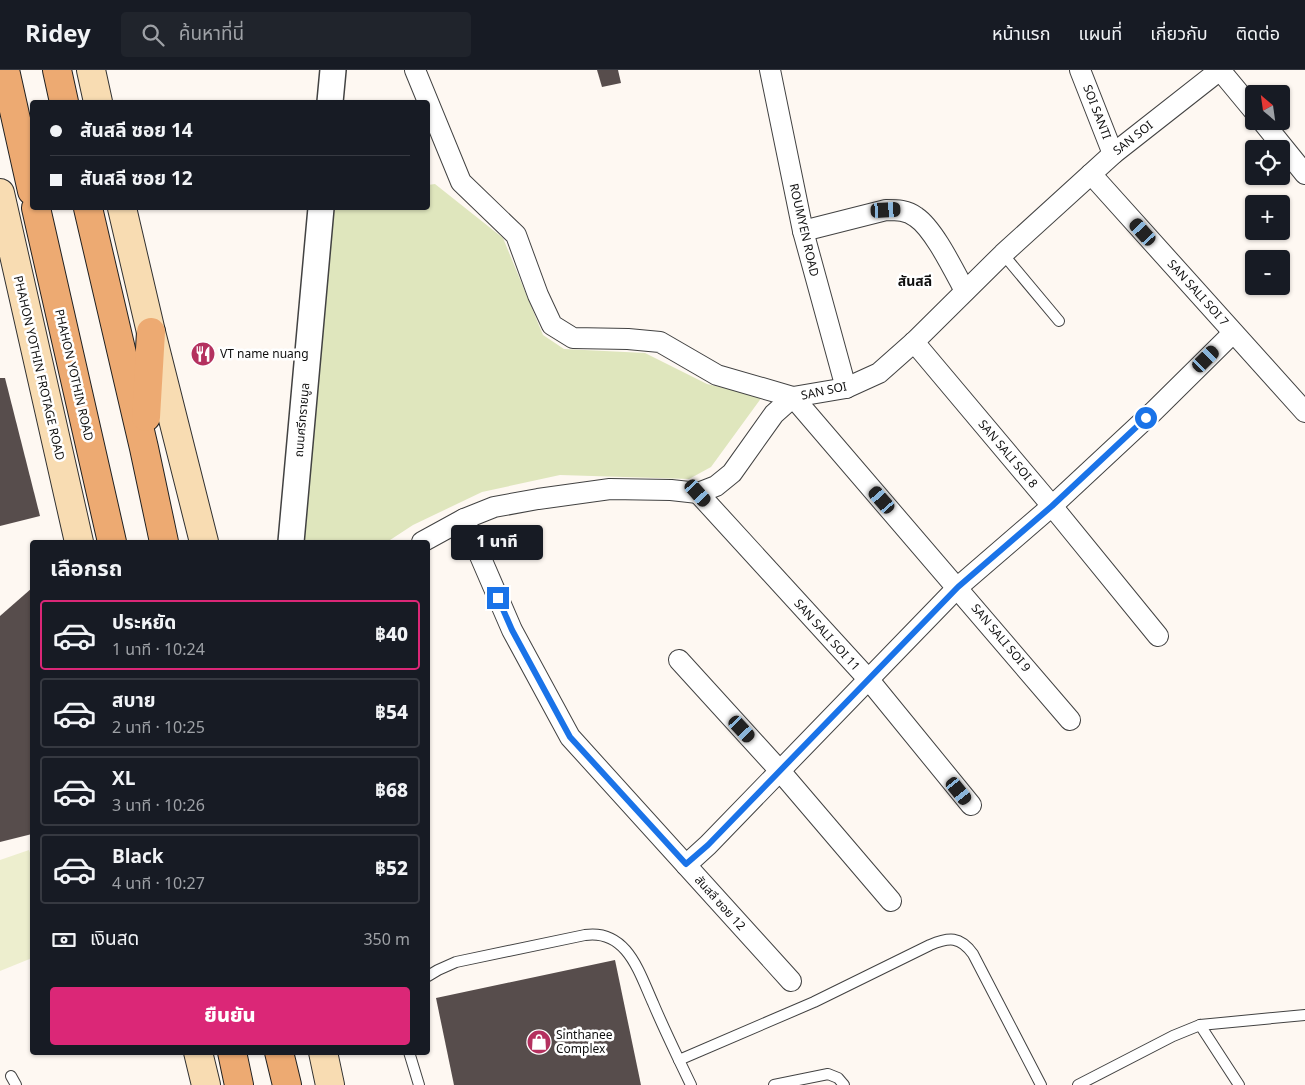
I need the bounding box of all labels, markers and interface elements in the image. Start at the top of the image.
search box [121,12,471,57]
text: Ridey [25,17,91,53]
text: ค้นหาที่นี่ [179,20,244,49]
icon: search [139,21,167,49]
text: หน้าแรก [992,21,1050,48]
text: แผนที่ [1078,21,1122,48]
text: เกี่ยวกับ [1150,21,1208,48]
text: ติดต่อ [1236,21,1280,48]
street label: SOI SANTI [1078,82,1116,142]
north arrow [1245,85,1290,130]
map controls [1245,85,1290,295]
text: สันสลี ซอย 14 [80,117,193,146]
street label: SAN SOI [1109,117,1157,159]
button: locate [1245,140,1290,185]
text: สันสลี ซอย 12 [80,165,193,194]
street label: ROUMYEN ROAD [785,182,824,279]
button: + [1245,195,1290,240]
car [870,202,901,218]
car [1127,216,1158,248]
button: − [1245,250,1290,295]
street label: SAN SALI SOI 7 [1163,256,1233,330]
district label: สันสลี [898,271,932,292]
street label: PHAHON YOTHIN FROTAGE ROAD [9,274,69,462]
street label: PHAHON YOTHIN ROAD [50,307,98,443]
restaurant icon: VT name nuang [190,341,216,367]
car [1190,343,1221,375]
place label: VT name nuang [220,345,309,363]
street label: SAN SOI [799,377,849,405]
street label: ถนนศรีทรายมูล [290,382,314,458]
route start [1135,407,1157,429]
street label: SAN SALI SOI 8 [974,416,1042,492]
car [682,477,713,509]
car [866,484,897,516]
callout: 1 นาที [452,526,544,560]
text: 1 นาที [476,530,518,554]
text: เลือกรถ [50,553,123,586]
route end [487,587,509,609]
street label: SAN SALI SOI 11 [790,595,864,675]
street label: SAN SALI SOI 9 [967,600,1035,676]
text: ประหยัด [112,609,176,638]
icon: car [52,613,97,658]
text: ฿40 [375,621,408,650]
text: 1 นาที · 10:24 [112,638,205,662]
text: สบาย [112,687,156,716]
icon: car [52,691,97,736]
text: ฿54 [375,699,408,728]
car [726,713,757,745]
text: 2 นาที · 10:25 [112,716,205,740]
text: XL [112,765,135,794]
icon: car [52,769,97,814]
car [943,775,974,807]
text: ฿68 [375,777,408,806]
text: 3 นาที · 10:26 [112,794,205,818]
text: Black [112,843,164,872]
icon: car [52,847,97,892]
text: ฿52 [375,855,408,884]
street label: สันสลี ซอย 12 [690,871,750,935]
text: 4 นาที · 10:27 [112,872,205,896]
text: เงินสด [90,925,139,954]
icon: cash [50,926,78,954]
text: 350 m [363,928,410,952]
button: ยืนยัน [50,987,410,1045]
place label: Sinthanee Complex [556,1026,613,1058]
shop icon: Sinthanee Complex [526,1029,552,1055]

